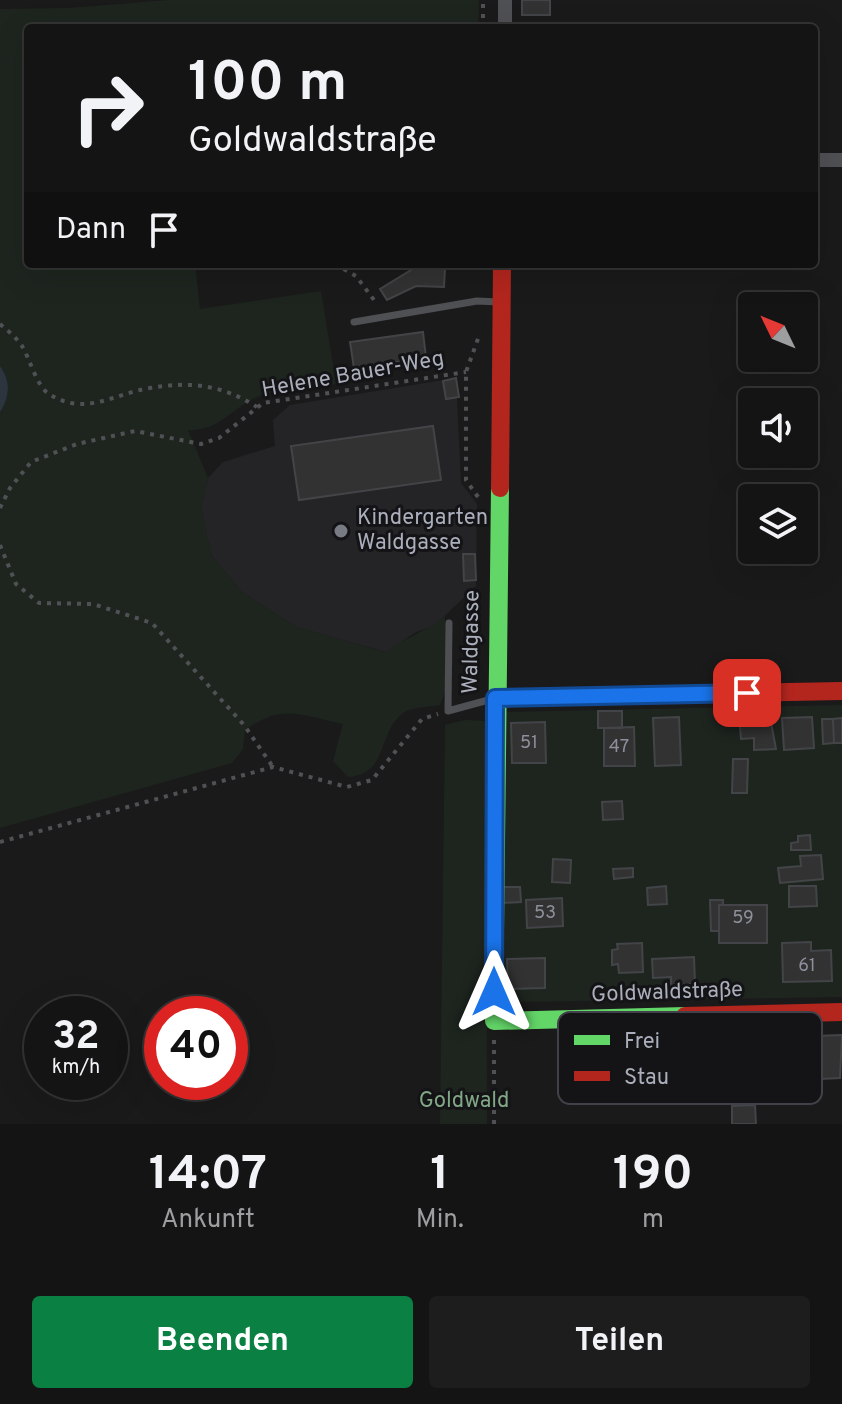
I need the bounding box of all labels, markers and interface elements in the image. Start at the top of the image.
text: 100 m [188,50,347,120]
icon: right [56,56,160,160]
text: Goldwaldstraße [188,119,437,165]
icon: arrive [142,208,186,252]
text: Dann [56,212,126,249]
north arrow [738,292,818,372]
map controls [738,292,818,564]
street label: Helene Bauer-Weg [260,346,446,404]
button: sound [738,388,818,468]
button: layers [738,484,818,564]
place label: Kindergarten Waldgasse [357,505,488,557]
marker: Kindergarten Waldgasse [332,522,350,540]
street label: Waldgasse [458,590,486,694]
pin [713,659,781,727]
icon: arrive [725,671,769,715]
house number: 51 [520,732,538,755]
house number: 47 [609,736,629,759]
house number: 53 [534,902,556,925]
house number: 59 [732,907,754,930]
position arrow [452,950,536,1034]
house number: 61 [798,955,816,978]
street label: Goldwaldstraße [591,977,743,1009]
speed limit sign: 40 [144,996,248,1100]
legend [558,1012,822,1104]
text: 32 [52,1013,100,1063]
text: Frei [624,1029,660,1056]
text: km/h [52,1055,100,1081]
text: Stau [624,1065,669,1092]
park label: Goldwald [419,1088,509,1115]
text: 14:07 [149,1146,267,1206]
text: 1 [430,1146,449,1206]
text: 190 [613,1146,693,1206]
text: Ankunft [161,1204,255,1237]
text: Min. [416,1204,464,1237]
text: m [642,1204,664,1237]
button: Beenden [32,1296,413,1388]
button: Teilen [429,1296,810,1388]

